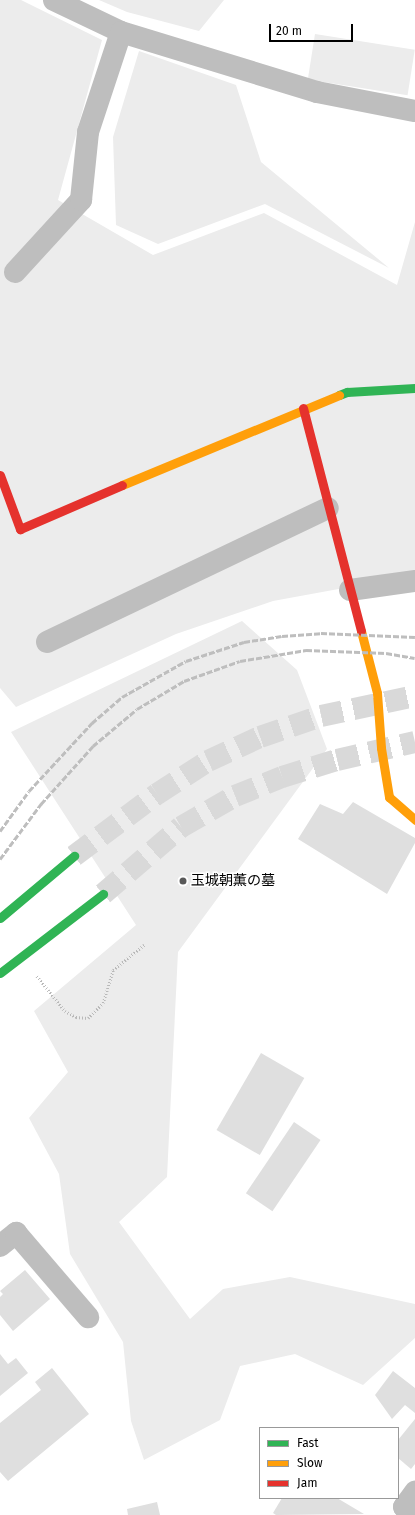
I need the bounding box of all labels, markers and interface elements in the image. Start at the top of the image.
scale bar [271,16,355,42]
text: 20 m [276,24,302,38]
place label: 玉城朝薫の墓 [191,873,275,889]
marker: 玉城朝薫の墓 [178,876,188,886]
legend [259,1427,399,1499]
text: Fast [297,1436,319,1450]
text: Slow [297,1456,323,1470]
text: Jam [297,1476,317,1490]

